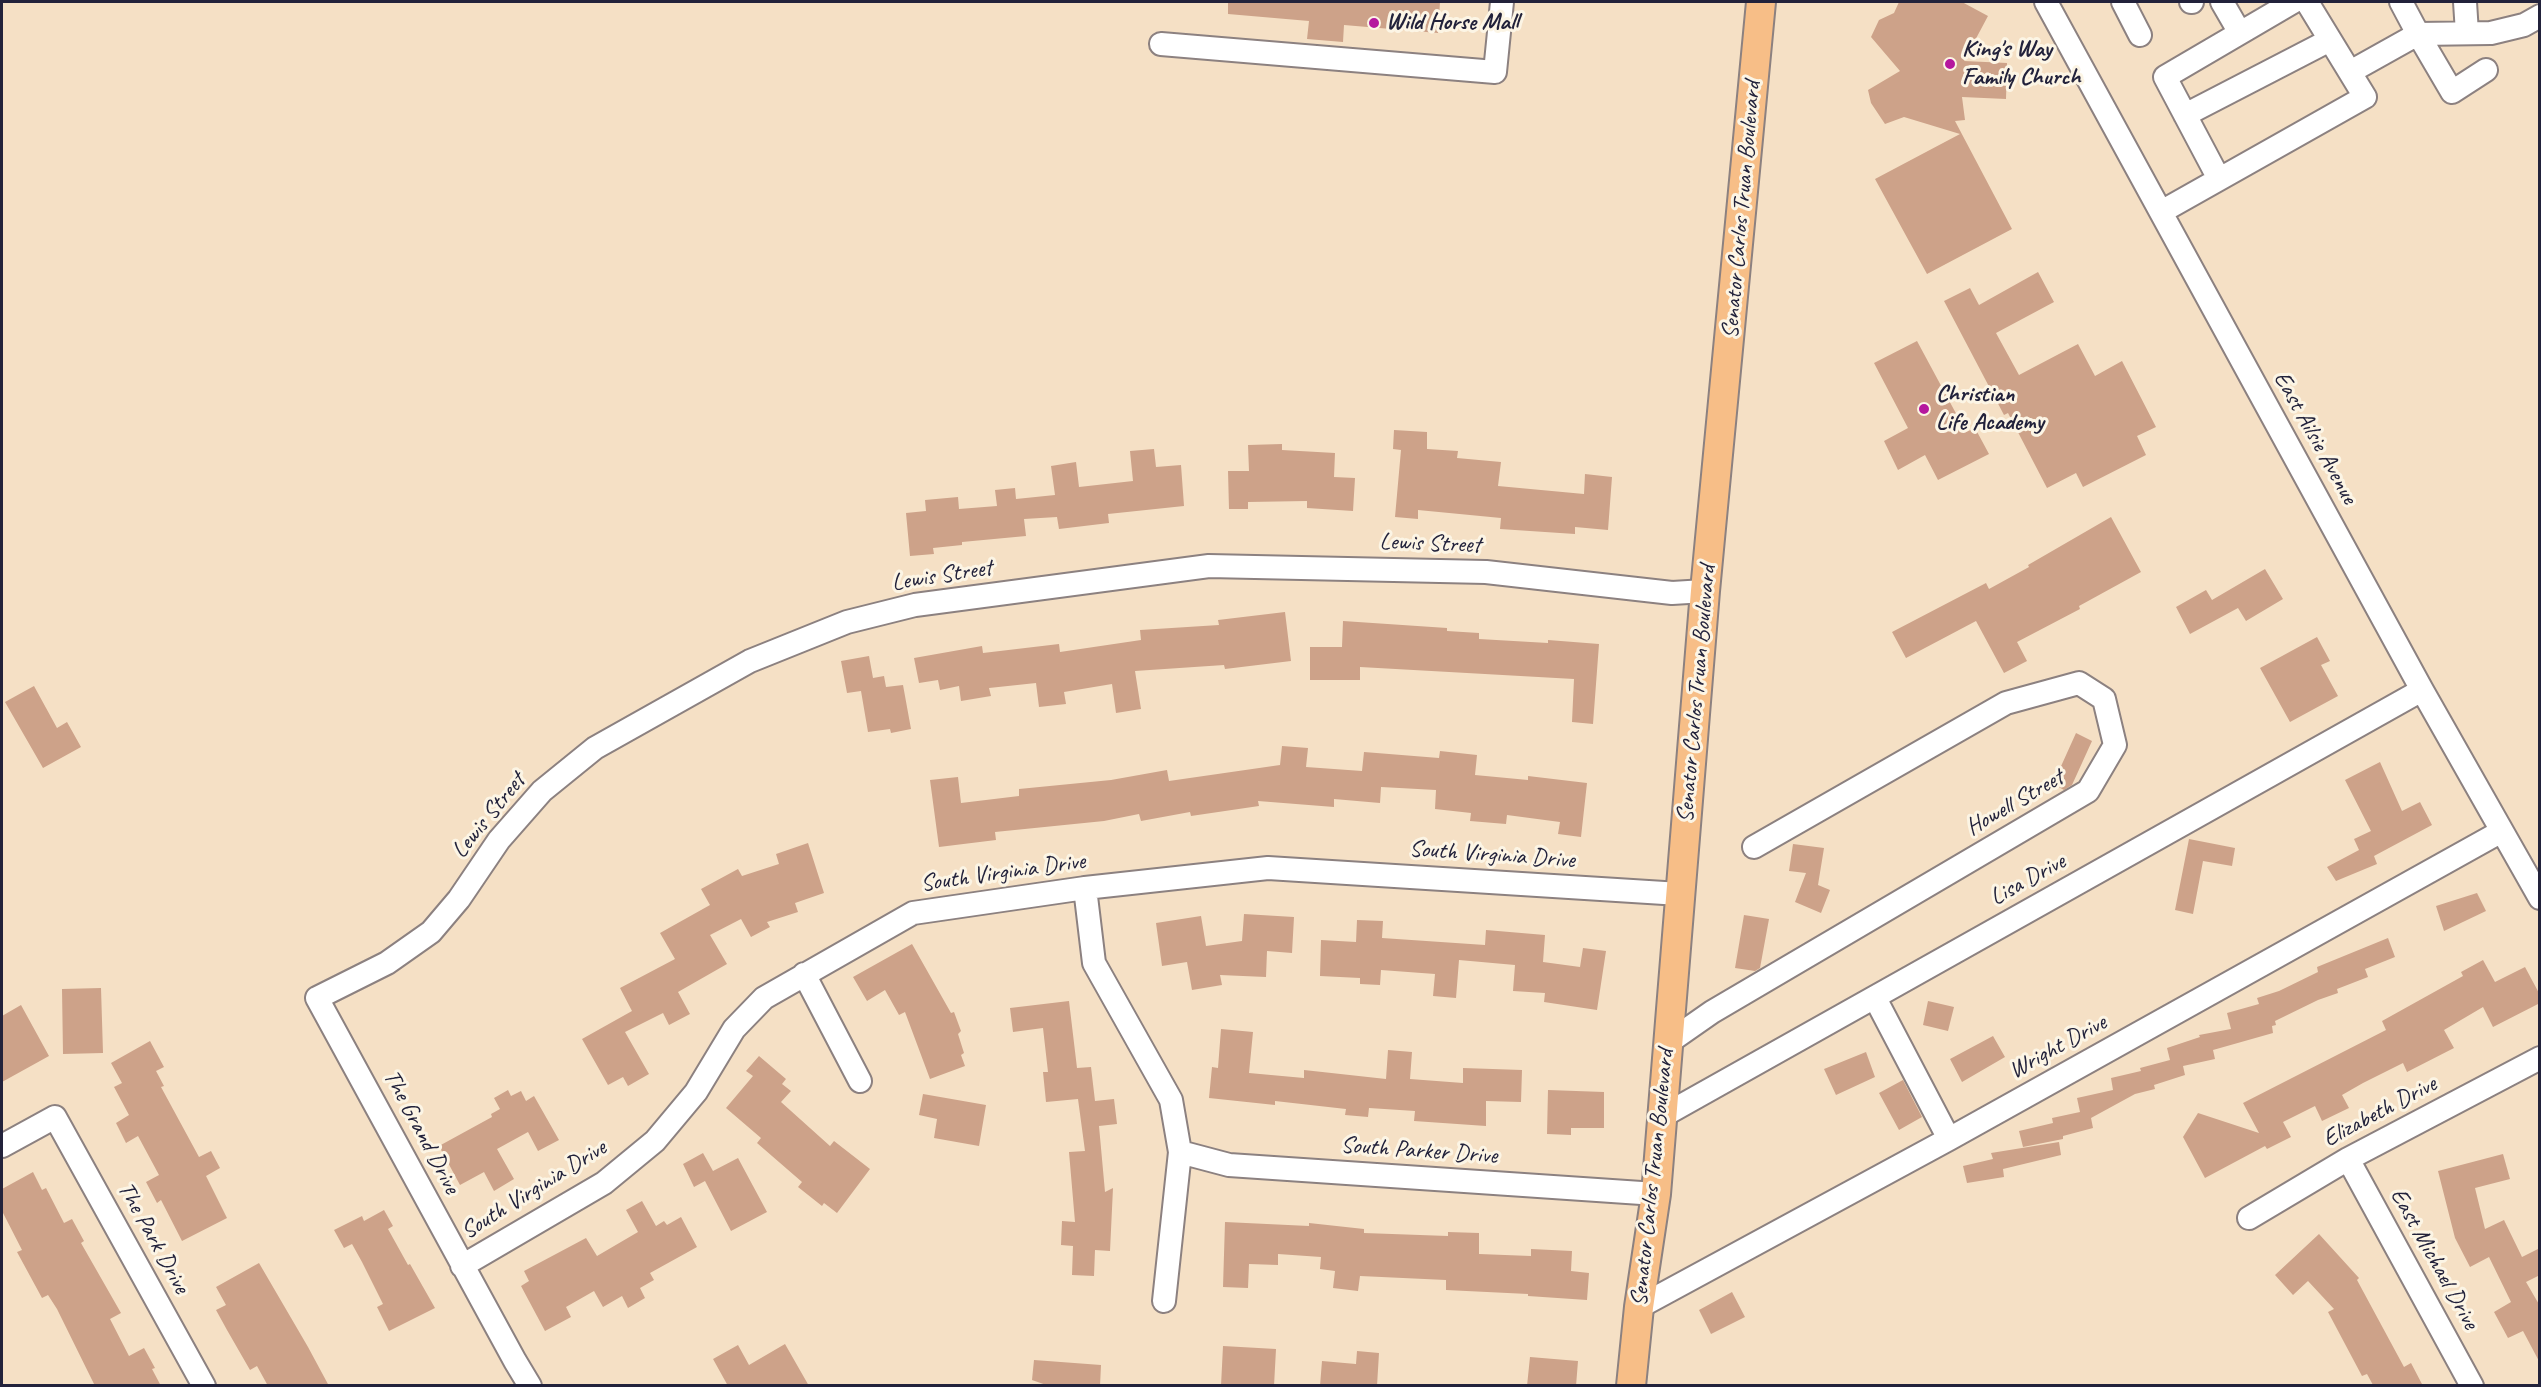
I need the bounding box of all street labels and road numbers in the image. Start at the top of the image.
street label: Senator Carlos Truan Boulevard [1716,80,1768,340]
street label: East Ailsie Avenue [2267,367,2363,509]
street label: Lewis Street [1379,528,1481,560]
street label: Lewis Street [890,554,994,598]
street label: Senator Carlos Truan Boulevard [1671,564,1723,824]
street label: Howell Street [1961,763,2069,843]
street label: Lewis Street [446,768,532,864]
street label: South Virginia Drive [1408,835,1576,875]
street label: South Virginia Drive [919,847,1087,899]
street label: Lisa Drive [1985,848,2071,912]
street label: Wright Drive [2004,1009,2112,1085]
street label: Senator Carlos Truan Boulevard [1625,1048,1681,1308]
street label: The Grand Drive [376,1065,466,1199]
street label: Elizabeth Drive [2318,1070,2442,1154]
street label: South Parker Drive [1340,1131,1498,1171]
street label: South Virginia Drive [456,1134,612,1246]
street label: The Park Drive [111,1177,195,1299]
street label: East Michael Drive [2383,1183,2485,1335]

